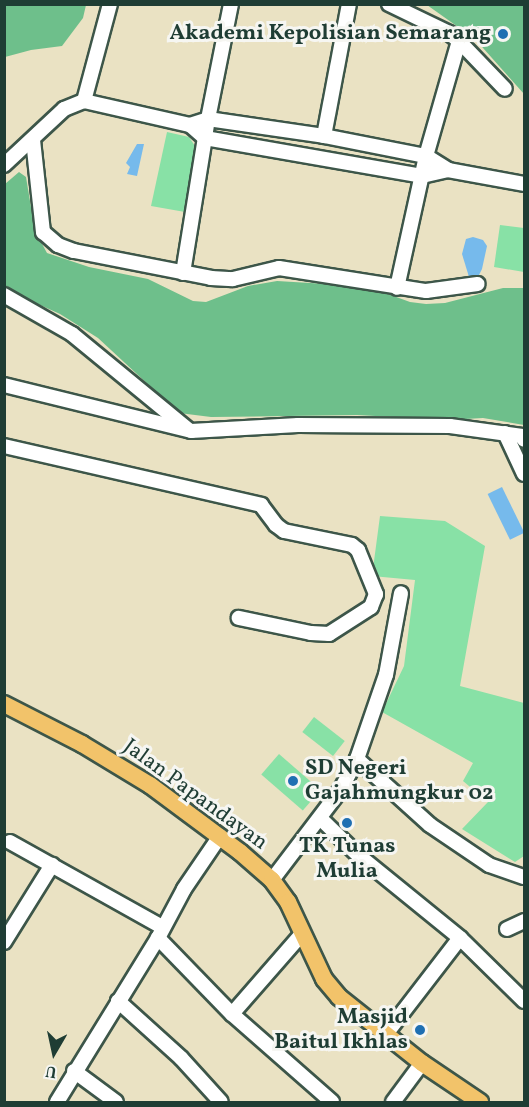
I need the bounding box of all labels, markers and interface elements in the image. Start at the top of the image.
place label: Akademi Kepolisian Semarang [169,21,491,47]
marker: Akademi Kepolisian Semarang [496,27,510,41]
street label: Jalan Papandayan [118,734,272,856]
place label: SD Negeri Gajahmungkur 02 [305,755,493,806]
marker: SD Negeri Gajahmungkur 02 [286,774,300,788]
marker: TK Tunas Mulia [340,816,354,830]
place label: TK Tunas Mulia [299,833,395,884]
place label: Masjid Baitul Ikhlas [274,1004,408,1056]
north arrow [24,1023,84,1083]
marker: Masjid Baitul Ikhlas [413,1023,427,1037]
text: U [44,1059,58,1083]

